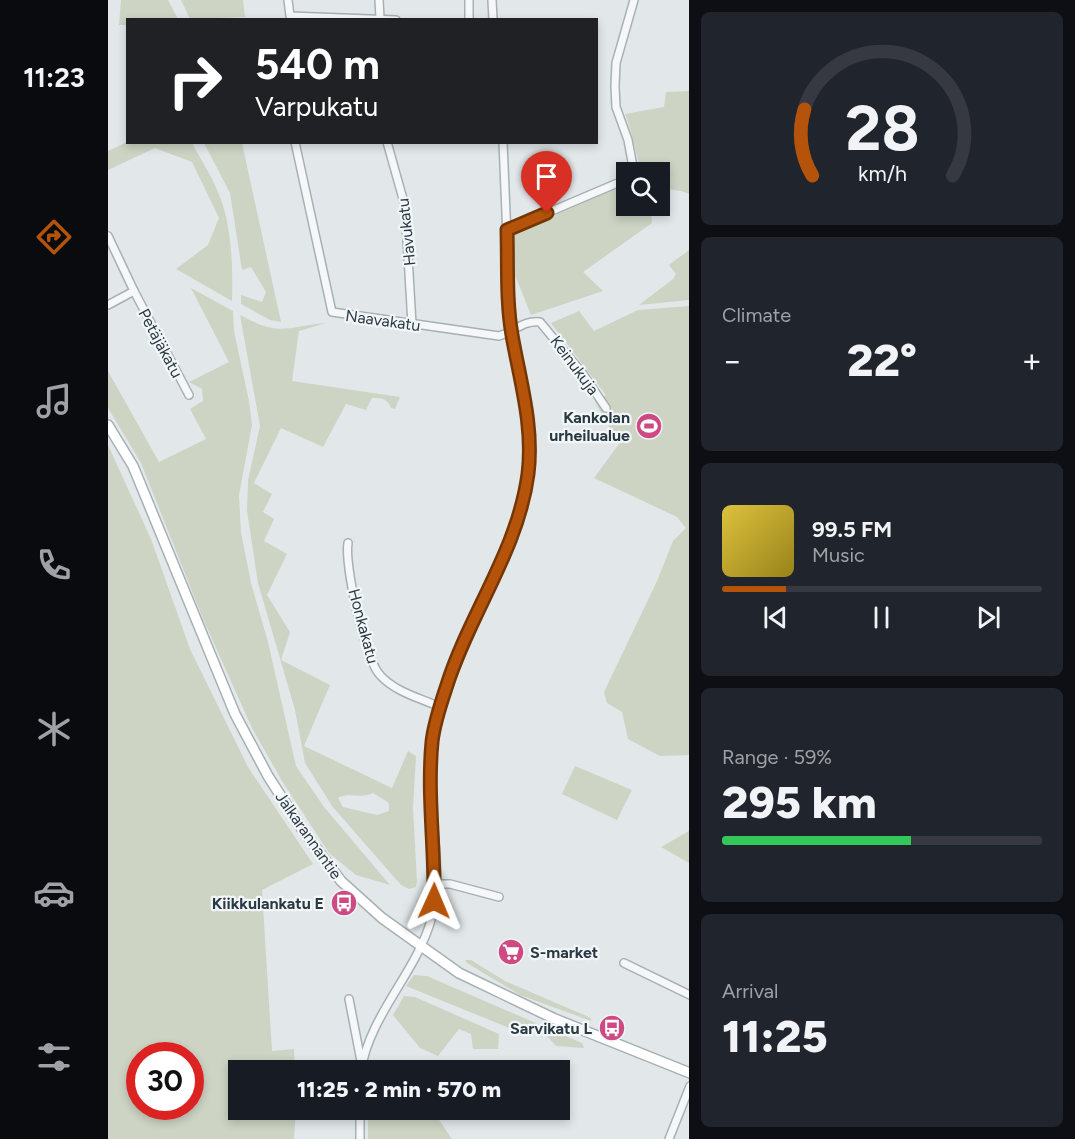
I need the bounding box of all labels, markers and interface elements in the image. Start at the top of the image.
text: 540 m [255,39,380,90]
icon: right [156,42,234,120]
text: 11:23 [23,61,85,94]
text: Varpukatu [255,90,378,123]
text: 28 [845,91,919,166]
pin [521,151,572,213]
icon: arrive [530,160,563,193]
text: km/h [858,161,906,186]
map controls [616,162,670,216]
button: search [616,162,670,216]
street label: Havukatu [393,197,420,267]
icon: directions [33,216,75,258]
text: Climate [722,303,791,327]
street label: Petäjäkatu [135,306,187,381]
street label: Naavakatu [344,306,422,335]
street label: Keinukuja [546,332,603,399]
text: 22° [847,333,917,387]
text: − [722,341,743,380]
text: + [1021,341,1042,380]
icon: music [33,380,75,422]
place label: Kankolan urheilualue [549,408,630,445]
sports icon: Kankolan urheilualue [634,411,664,441]
text: 99.5 FM [812,516,892,543]
text: Music [812,543,865,567]
icon: phone [33,544,75,586]
street label: Honkakatu [344,587,383,666]
icon: previous [759,601,792,634]
icon: pause [865,601,898,634]
icon: next [972,601,1005,634]
icon: climate [33,708,75,750]
text: Range · 59% [722,745,832,769]
text: 295 km [722,775,877,829]
street label: Jalkarannantie [271,788,346,883]
position arrow [402,869,466,933]
icon: car [33,872,75,914]
bus stop icon: Kiikkulankatu E [329,888,359,918]
place label: Kiikkulankatu E [212,894,324,913]
supermarket icon: S-market [496,937,526,967]
place label: S-market [530,943,598,962]
text: Arrival [722,979,778,1003]
text: 11:25 [722,1009,828,1063]
bus stop icon: Sarvikatu L [597,1013,627,1043]
place label: Sarvikatu L [510,1019,592,1038]
icon: filters [33,1036,75,1078]
speed limit sign: 30 [126,1042,204,1120]
text: 11:25 · 2 min · 570 m [297,1076,501,1103]

